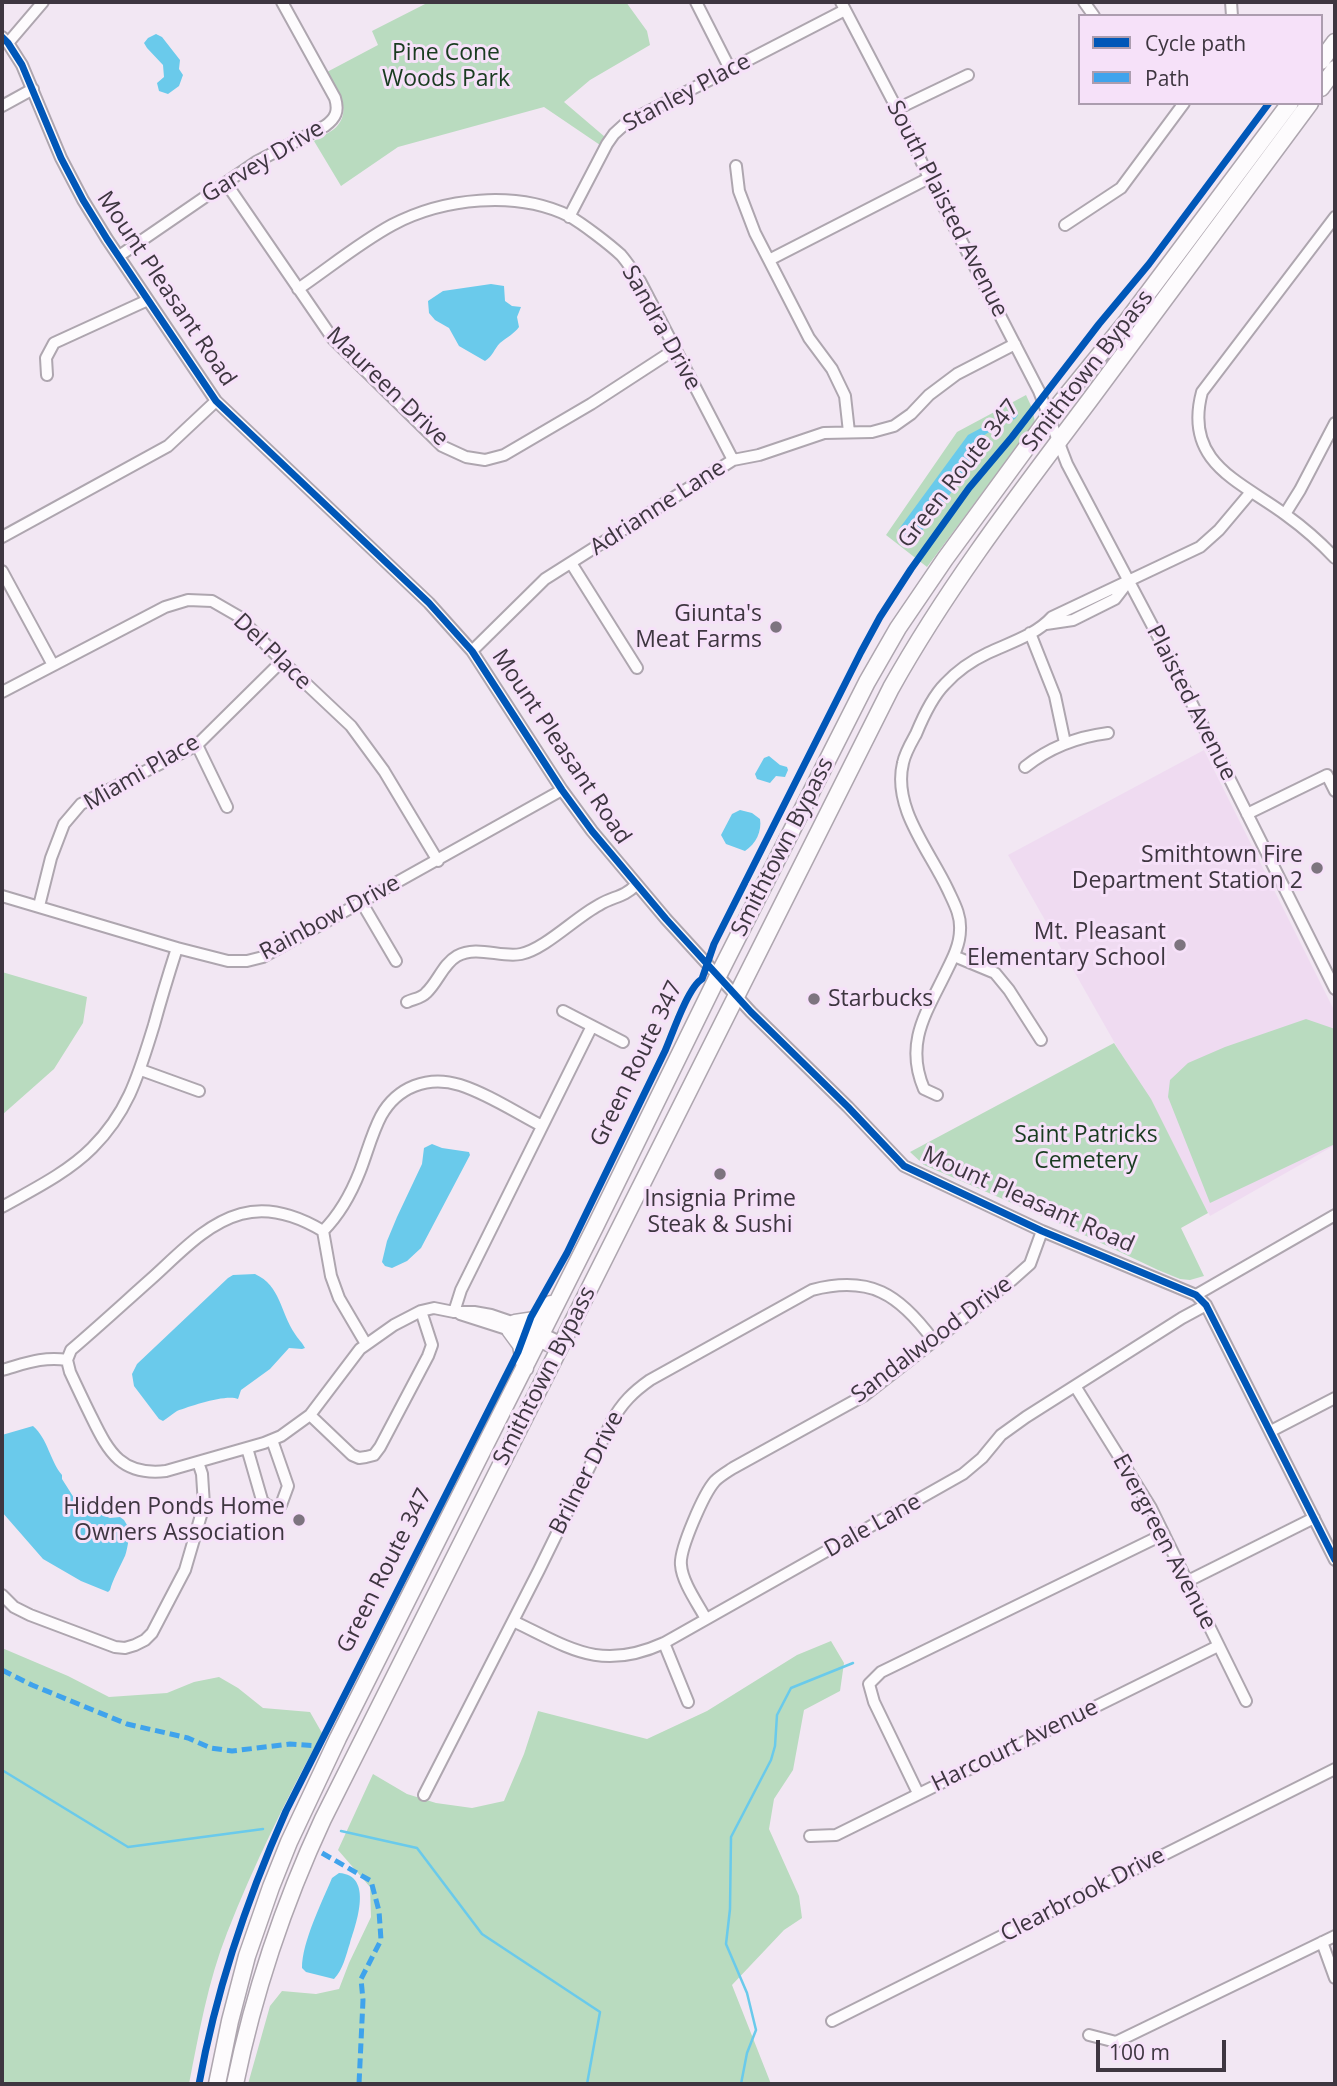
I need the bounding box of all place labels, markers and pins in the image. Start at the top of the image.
place label: Giunta's Meat Farms [635,600,762,654]
marker: Giunta's Meat Farms [768,619,784,635]
place label: Smithtown Fire Department Station 2 [1072,841,1303,895]
marker: Smithtown Fire Department Station 2 [1309,860,1325,876]
place label: Mt. Pleasant Elementary School [967,918,1166,972]
marker: Mt. Pleasant Elementary School [1172,937,1188,953]
place label: Starbucks [828,985,933,1013]
marker: Starbucks [806,991,822,1007]
marker: Insignia Prime Steak & Sushi [712,1166,728,1182]
place label: Insignia Prime Steak & Sushi [644,1185,796,1239]
place label: Hidden Ponds Home Owners Association [63,1493,285,1547]
marker: Hidden Ponds Home Owners Association [291,1512,307,1528]

